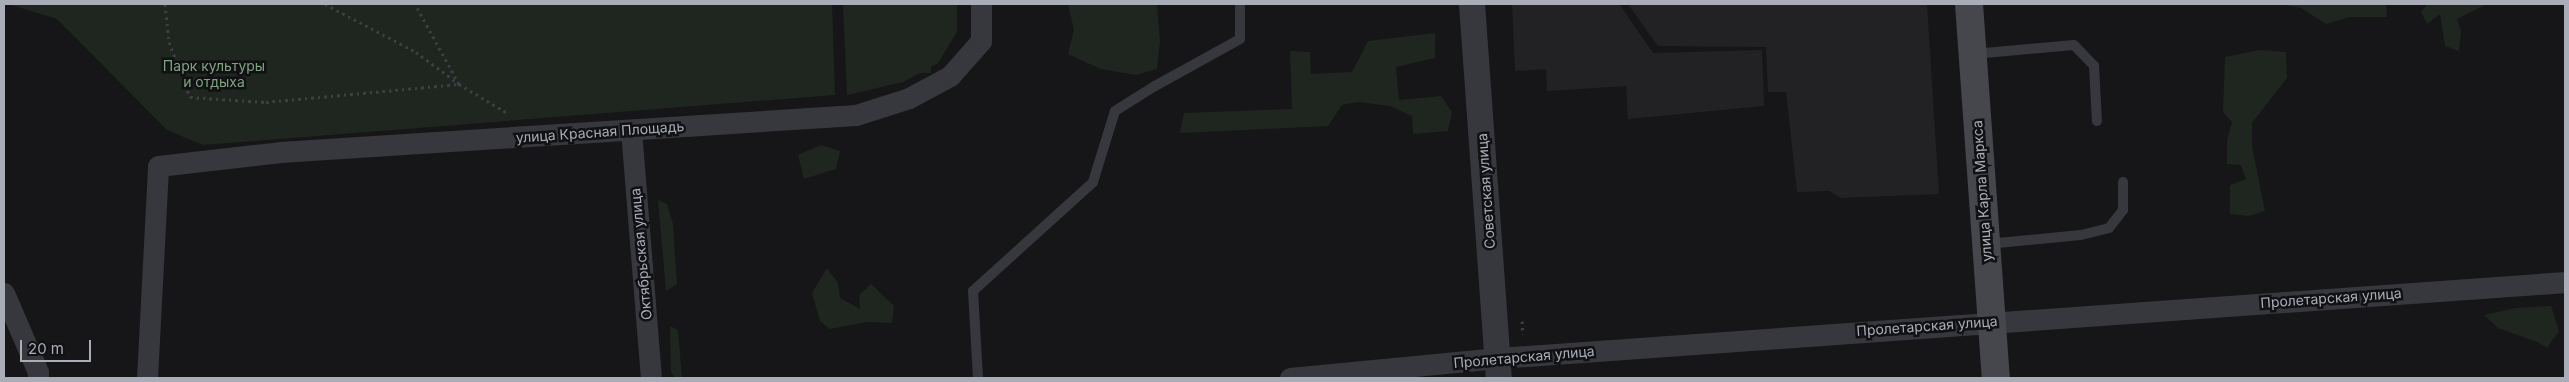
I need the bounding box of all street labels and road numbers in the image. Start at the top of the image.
street label: улица Красная Площадь [515,118,685,146]
street label: улица Карла Маркса [1969,120,1995,262]
street label: Советская улица [1474,133,1498,249]
street label: Октябрьская улица [627,187,655,321]
street label: Пролетарская улица [2260,285,2402,311]
street label: Пролетарская улица [1856,313,1998,339]
street label: Пролетарская улица [1453,342,1595,372]

